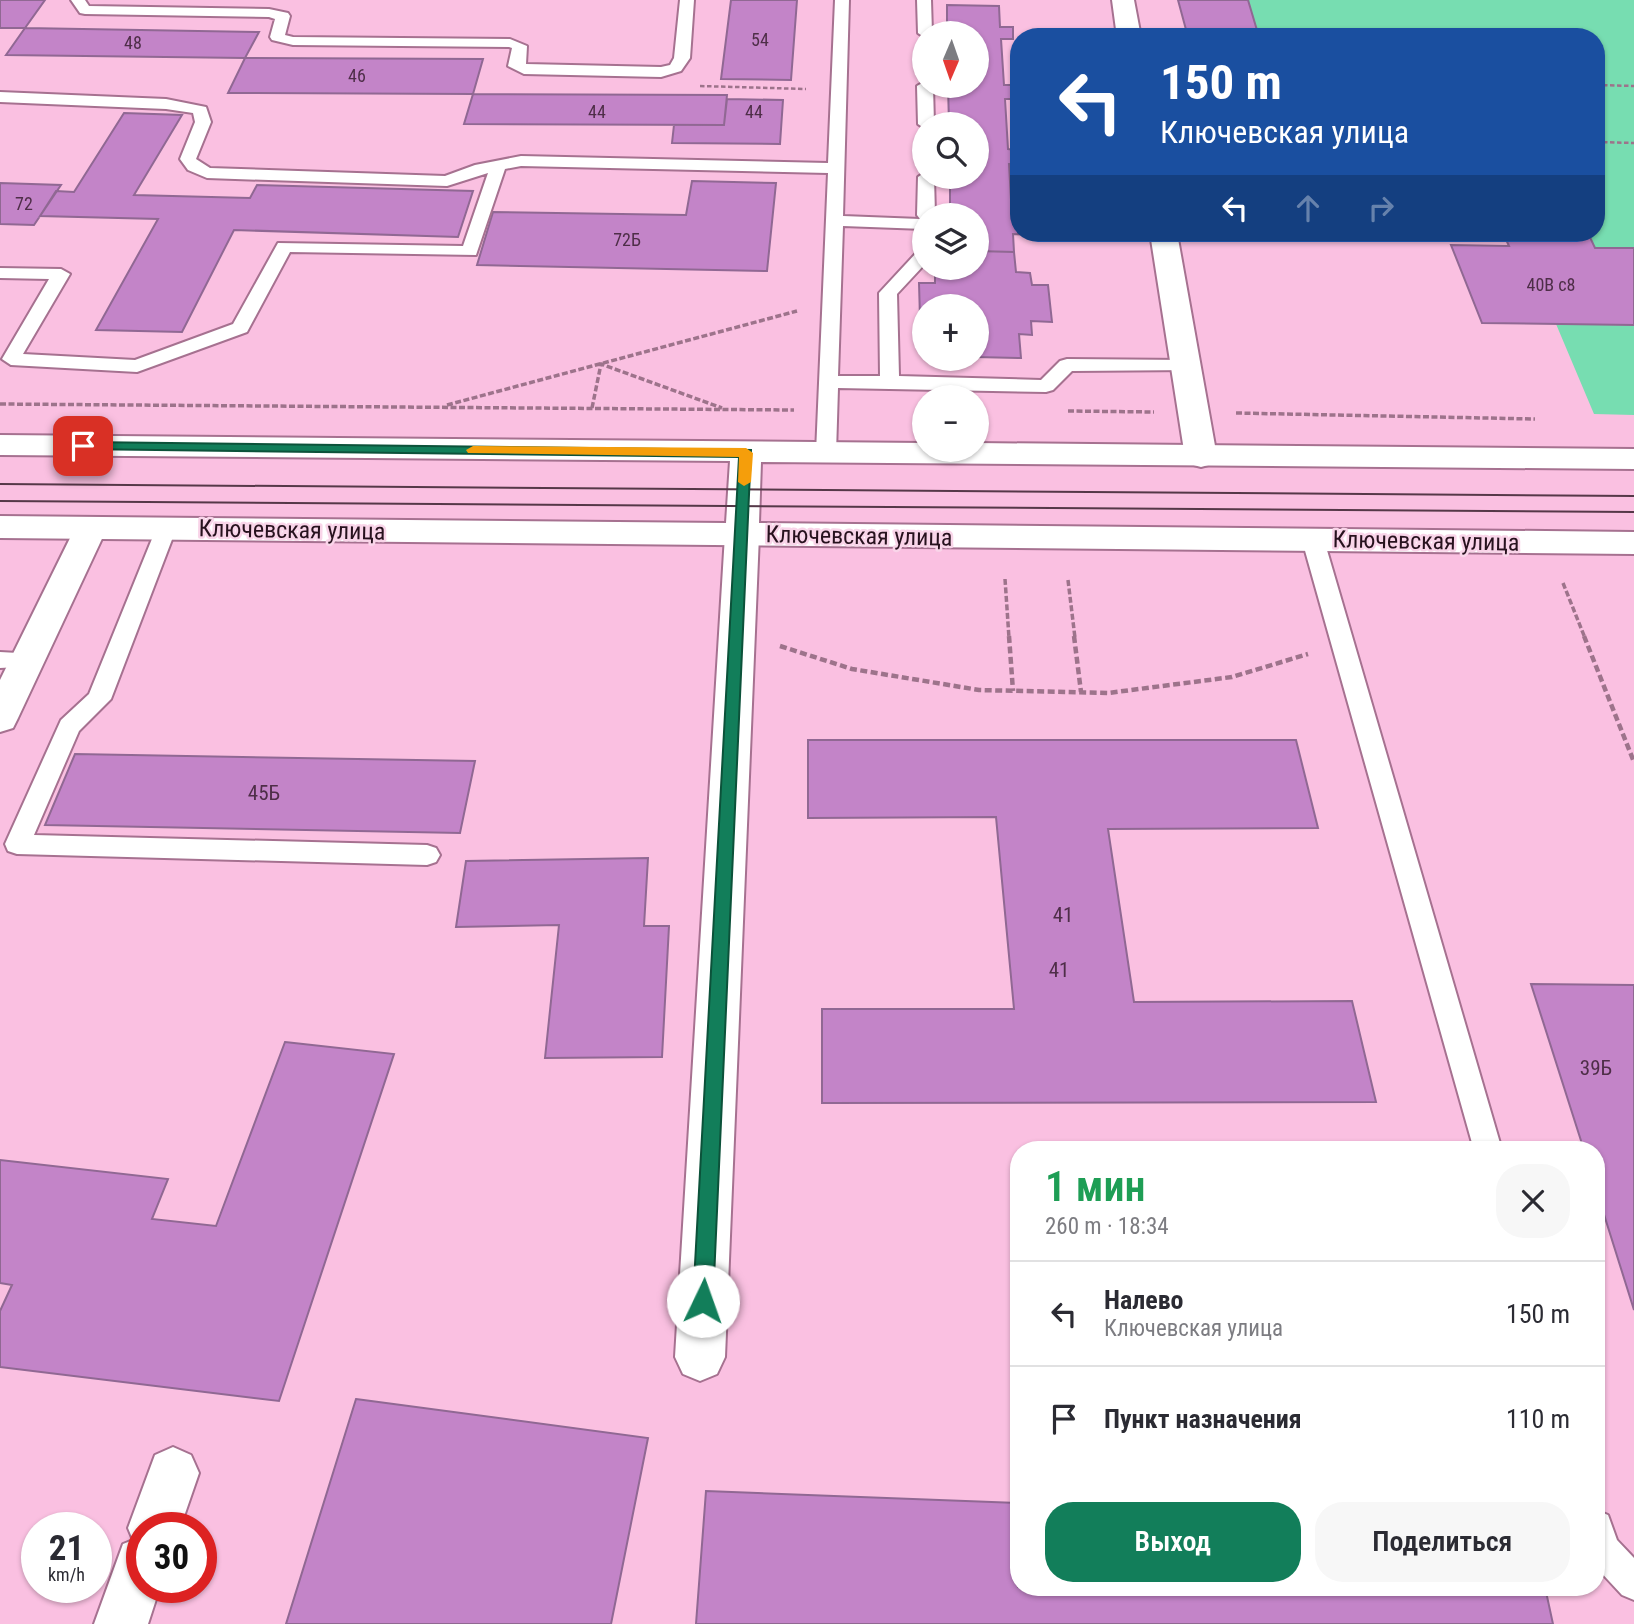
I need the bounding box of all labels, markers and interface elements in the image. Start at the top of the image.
north arrow [912,21,989,98]
map controls [912,21,989,462]
house number: 54 [751,29,769,50]
house number: 48 [124,32,142,53]
text: 150 m [1160,54,1282,111]
icon: left [1045,56,1136,147]
house number: 46 [348,65,366,86]
house number: 44 [588,101,606,122]
house number: 44 [745,101,763,122]
button: search [912,112,989,189]
text: Ключевская улица [1160,113,1409,151]
icon: left [1216,189,1254,227]
icon: ahead [1289,189,1327,227]
icon: right [1362,189,1400,227]
house number: 72 [15,193,33,214]
button: layers [912,203,989,280]
house number: 72Б [613,229,641,250]
house number: 40В с8 [1527,274,1575,295]
button: + [912,294,989,371]
button: − [912,385,989,462]
pin [53,416,113,476]
icon: arrive [64,427,102,465]
street label: Ключевская улица [198,514,386,546]
street label: Ключевская улица [765,520,953,552]
street label: Ключевская улица [1332,525,1520,557]
house number: 45Б [248,781,280,805]
house number: 41 [1053,903,1073,927]
house number: 41 [1049,958,1069,982]
house number: 39Б [1580,1056,1612,1080]
text: 1 мин [1045,1162,1146,1211]
button: close [1496,1164,1570,1238]
text: 260 m · 18:34 [1045,1213,1169,1240]
position arrow [666,1264,740,1338]
text: Налево [1104,1285,1184,1315]
icon: left [1045,1295,1083,1333]
text: 150 m [1506,1299,1570,1329]
text: Ключевская улица [1104,1315,1283,1342]
icon: arrive [1045,1400,1083,1438]
text: Пункт назначения [1104,1404,1302,1434]
text: 110 m [1506,1404,1570,1434]
button: Выход [1045,1502,1301,1582]
button: Поделиться [1315,1502,1570,1582]
speed limit sign: 30 [126,1512,217,1603]
text: 21 [49,1528,84,1569]
text: km/h [48,1564,85,1585]

